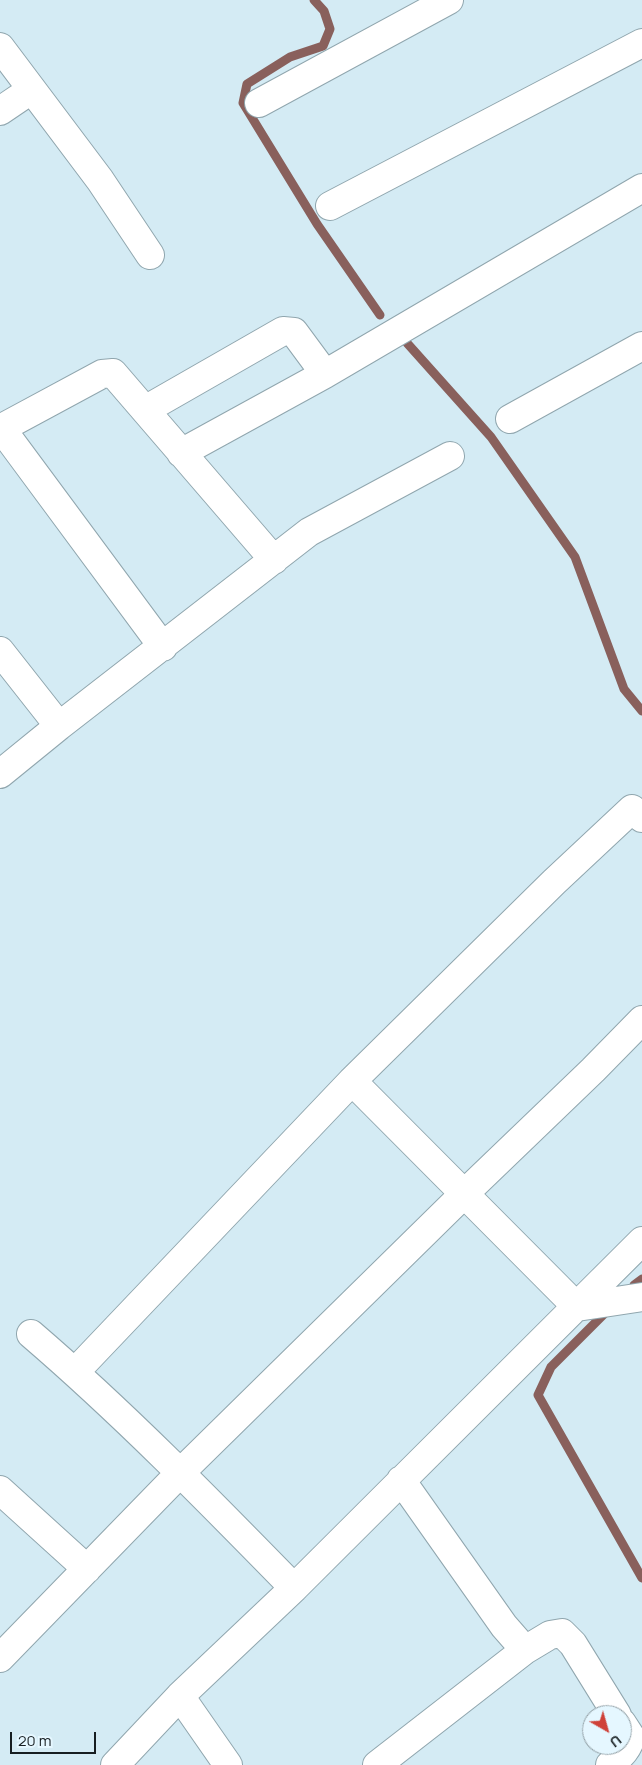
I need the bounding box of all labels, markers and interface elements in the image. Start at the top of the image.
north arrow [582,1705,632,1755]
scale bar [12,1722,99,1754]
text: 20 m [18,1730,51,1751]
text: U [606,1731,626,1752]

